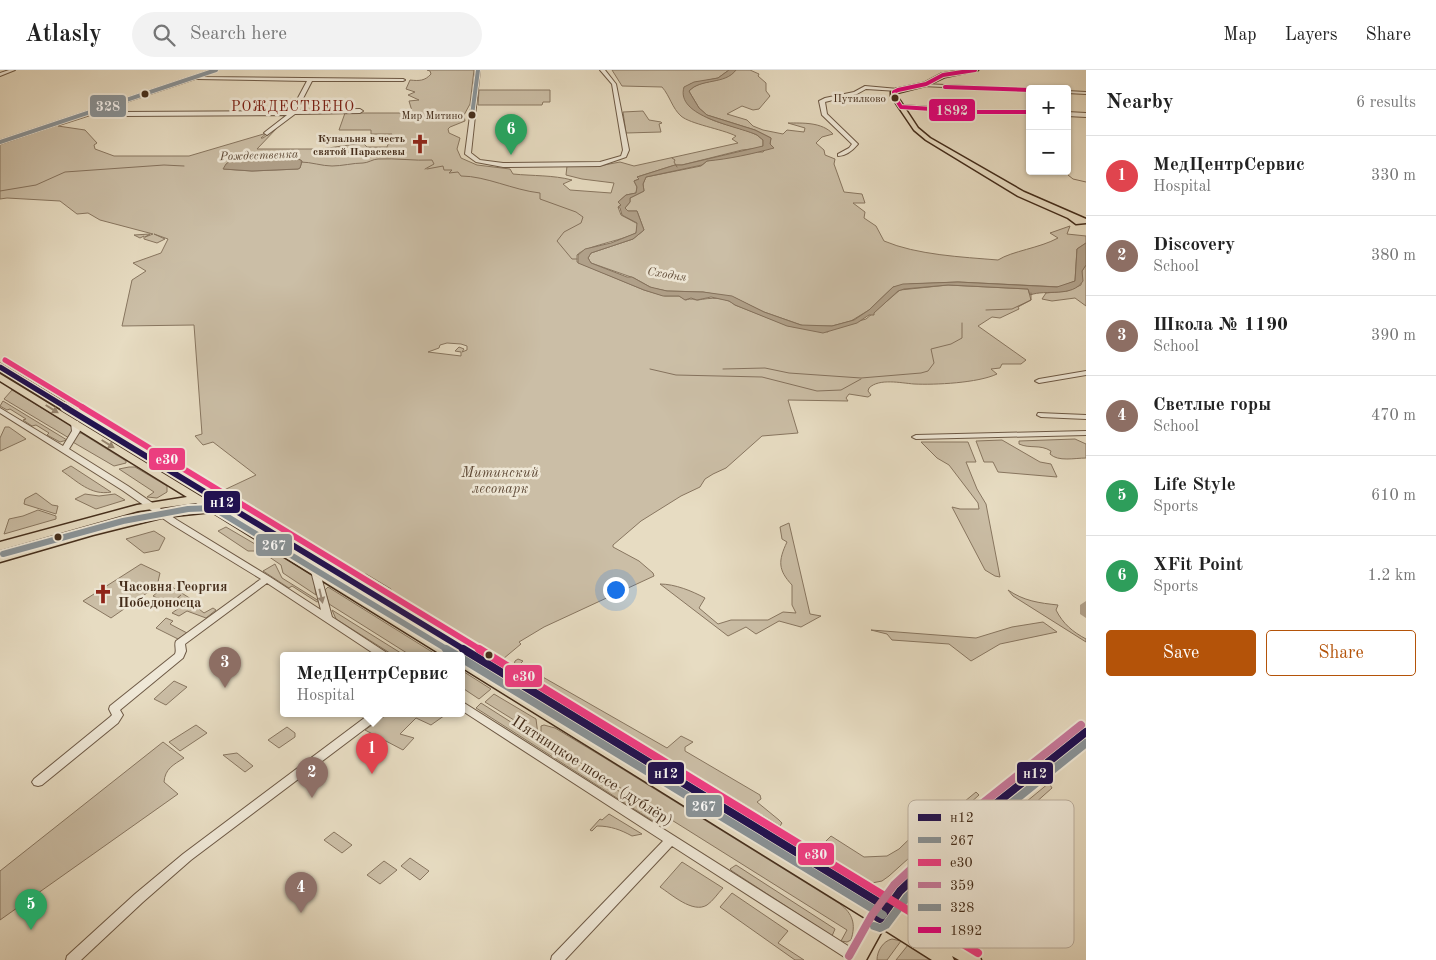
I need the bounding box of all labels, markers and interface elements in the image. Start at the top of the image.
search box [132,12,482,57]
icon: search [150,21,178,49]
text: Atlasly [25,23,102,47]
text: Search here [190,25,287,44]
text: Map [1223,26,1257,44]
text: Layers [1285,26,1337,44]
text: Share [1365,26,1411,44]
map controls [1026,85,1071,175]
button: + [1026,85,1071,130]
unlabelled marker [140,89,150,99]
text: Nearby [1106,92,1174,113]
marker: Путилково [890,93,900,103]
line badge: 328 [89,94,127,118]
place label: Путилково [833,94,886,105]
text: 6 results [1356,95,1416,111]
line badge: 1892 [928,98,976,122]
text: 328 [96,100,120,114]
district label: РОЖДЕСТВЕНО [231,100,355,114]
text: 1892 [936,104,968,118]
marker: Мир Митино [467,110,477,120]
place label: Мир Митино [401,111,463,122]
pin: 6 [495,114,527,155]
button: − [1026,130,1071,175]
church icon: Купальня в честь святой Параскевы [409,133,431,155]
place label: Купальня в честь святой Параскевы [313,134,405,158]
water label: Рождественка [219,149,299,163]
text: МедЦентрСервис [1153,156,1305,175]
text: 1 [1117,168,1127,184]
text: 330 m [1371,168,1416,184]
text: Hospital [1153,179,1211,195]
text: Discovery [1153,236,1235,255]
text: 2 [1117,248,1127,264]
text: 380 m [1371,248,1416,264]
text: School [1153,259,1199,275]
water label: Сходня [646,266,688,284]
text: Школа № 1190 [1153,316,1288,335]
text: 3 [1117,328,1127,344]
text: 390 m [1371,328,1416,344]
text: School [1153,339,1199,355]
text: Светлые горы [1153,396,1271,415]
one-way arrow [46,405,59,414]
text: 4 [1117,408,1127,424]
text: 470 m [1371,408,1416,424]
text: School [1153,419,1199,435]
one-way arrow [102,440,115,449]
line badge: е30 [148,447,186,471]
text: е30 [156,453,178,467]
park label: Митинский лесопарк [460,466,539,497]
text: Life Style [1153,476,1236,495]
text: 5 [1117,488,1127,504]
text: 610 m [1371,488,1416,504]
line badge: н12 [203,490,241,514]
text: н12 [210,496,234,510]
text: Sports [1153,499,1198,515]
unlabelled marker [53,532,63,542]
line badge: 267 [255,533,293,557]
text: 267 [262,539,286,553]
text: XFit Point [1153,556,1243,575]
text: 6 [1117,568,1127,584]
text: 1.2 km [1367,568,1416,584]
your location [603,577,629,603]
text: Sports [1153,579,1198,595]
place label: Часовня Георгия Победоносца [118,580,227,610]
church icon: Часовня Георгия Победоносца [92,583,114,605]
one-way arrow [317,589,325,604]
button: Save [1106,630,1256,676]
button: Share [1266,630,1416,676]
pin: 3 [209,647,241,688]
unlabelled marker [484,650,494,660]
popup [280,652,465,717]
line badge: е30 [504,664,543,688]
text: МедЦентрСервис [297,665,448,684]
text: е30 [513,670,535,684]
text: Hospital [297,688,355,704]
street label: Пятницкое шоссе (дублёр) [509,713,676,830]
pin: 1 [356,733,388,774]
pin: 2 [296,757,328,798]
line badge: н12 [647,761,685,785]
line badge: н12 [1016,761,1054,785]
text: н12 [654,767,678,781]
text: н12 [1023,767,1047,781]
line badge: 267 [685,794,723,818]
text: 267 [692,800,716,814]
legend [908,800,1074,948]
text: н12 [950,811,974,825]
text: 267 [950,834,974,848]
line badge: е30 [797,842,835,866]
text: е30 [805,848,827,862]
text: е30 [950,856,973,870]
pin: 4 [285,872,317,913]
text: 359 [950,879,974,893]
pin: 5 [15,889,47,930]
text: 328 [950,901,974,915]
text: 1892 [950,924,982,938]

